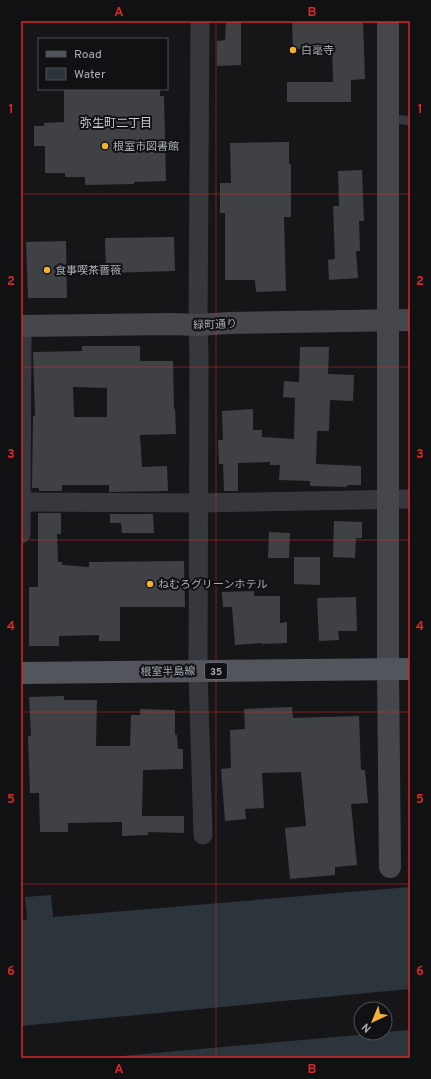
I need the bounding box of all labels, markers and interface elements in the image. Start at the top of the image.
text: A [114,5,124,21]
text: B [308,5,317,21]
legend [38,38,168,90]
place label: 白毫寺 [301,44,334,58]
marker: 白毫寺 [288,45,298,55]
text: Road [74,47,102,63]
text: Water [74,67,106,83]
text: 1 [8,102,14,118]
text: 1 [417,102,423,118]
district label: 弥生町二丁目 [80,116,152,132]
place label: 根室市図書館 [113,140,179,154]
marker: 根室市図書館 [100,141,110,151]
place label: 食事喫茶薔薇 [55,264,121,278]
marker: 食事喫茶薔薇 [42,265,52,275]
text: 2 [7,274,15,290]
text: 2 [416,274,424,290]
street label: 緑町通り [193,317,237,333]
text: 3 [7,447,15,463]
text: 3 [416,447,424,463]
place label: ねむろグリーンホテル [158,578,267,592]
marker: ねむろグリーンホテル [145,579,155,589]
text: 4 [7,619,15,635]
text: 4 [416,619,424,635]
road number: 35 [205,663,227,679]
street label: 根室半島線 [140,665,196,679]
text: 5 [7,792,15,808]
text: 5 [416,792,424,808]
text: 6 [7,964,15,980]
text: 6 [416,964,424,980]
north arrow [353,1001,393,1041]
text: N [359,1020,374,1035]
text: A [114,1062,124,1078]
text: B [308,1062,317,1078]

